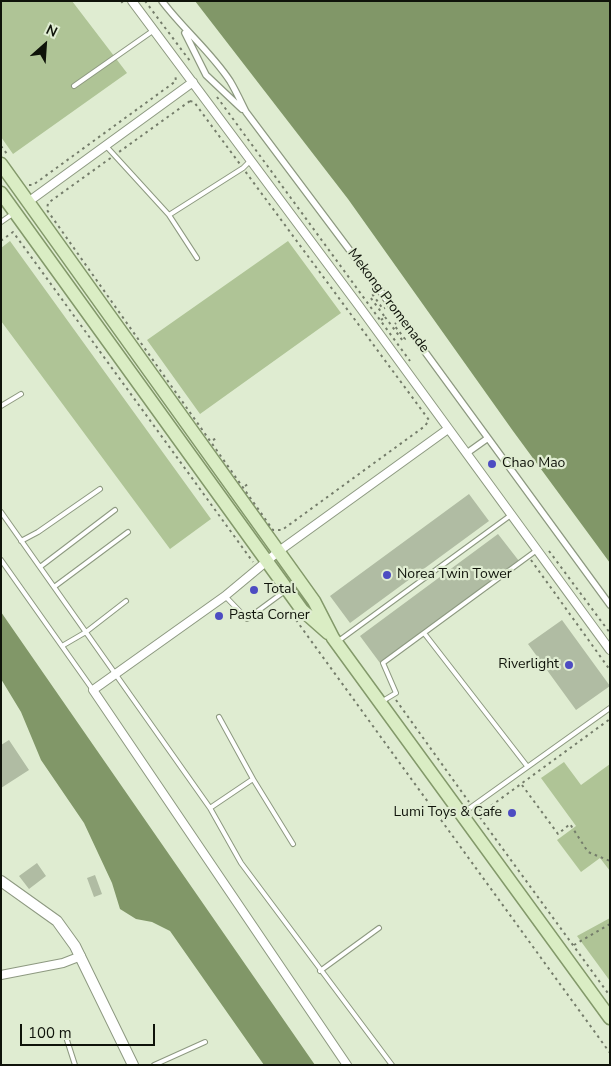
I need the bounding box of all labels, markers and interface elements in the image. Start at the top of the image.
north arrow [20,20,70,70]
text: N [43,20,61,42]
street label: Mekong Promenade [343,246,433,356]
place label: Chao Mao [502,456,565,472]
marker: Chao Mao [486,458,498,470]
place label: Norea Twin Tower [397,567,512,583]
marker: Norea Twin Tower [381,569,393,581]
place label: Total [264,582,296,598]
marker: Total [248,584,260,596]
place label: Pasta Corner [229,608,310,624]
marker: Pasta Corner [213,610,225,622]
place label: Riverlight [498,657,559,673]
marker: Riverlight [563,659,575,671]
place label: Lumi Toys & Cafe [394,805,502,821]
marker: Lumi Toys & Cafe [506,807,518,819]
scale bar [22,1014,158,1046]
text: 100 m [28,1023,72,1043]

